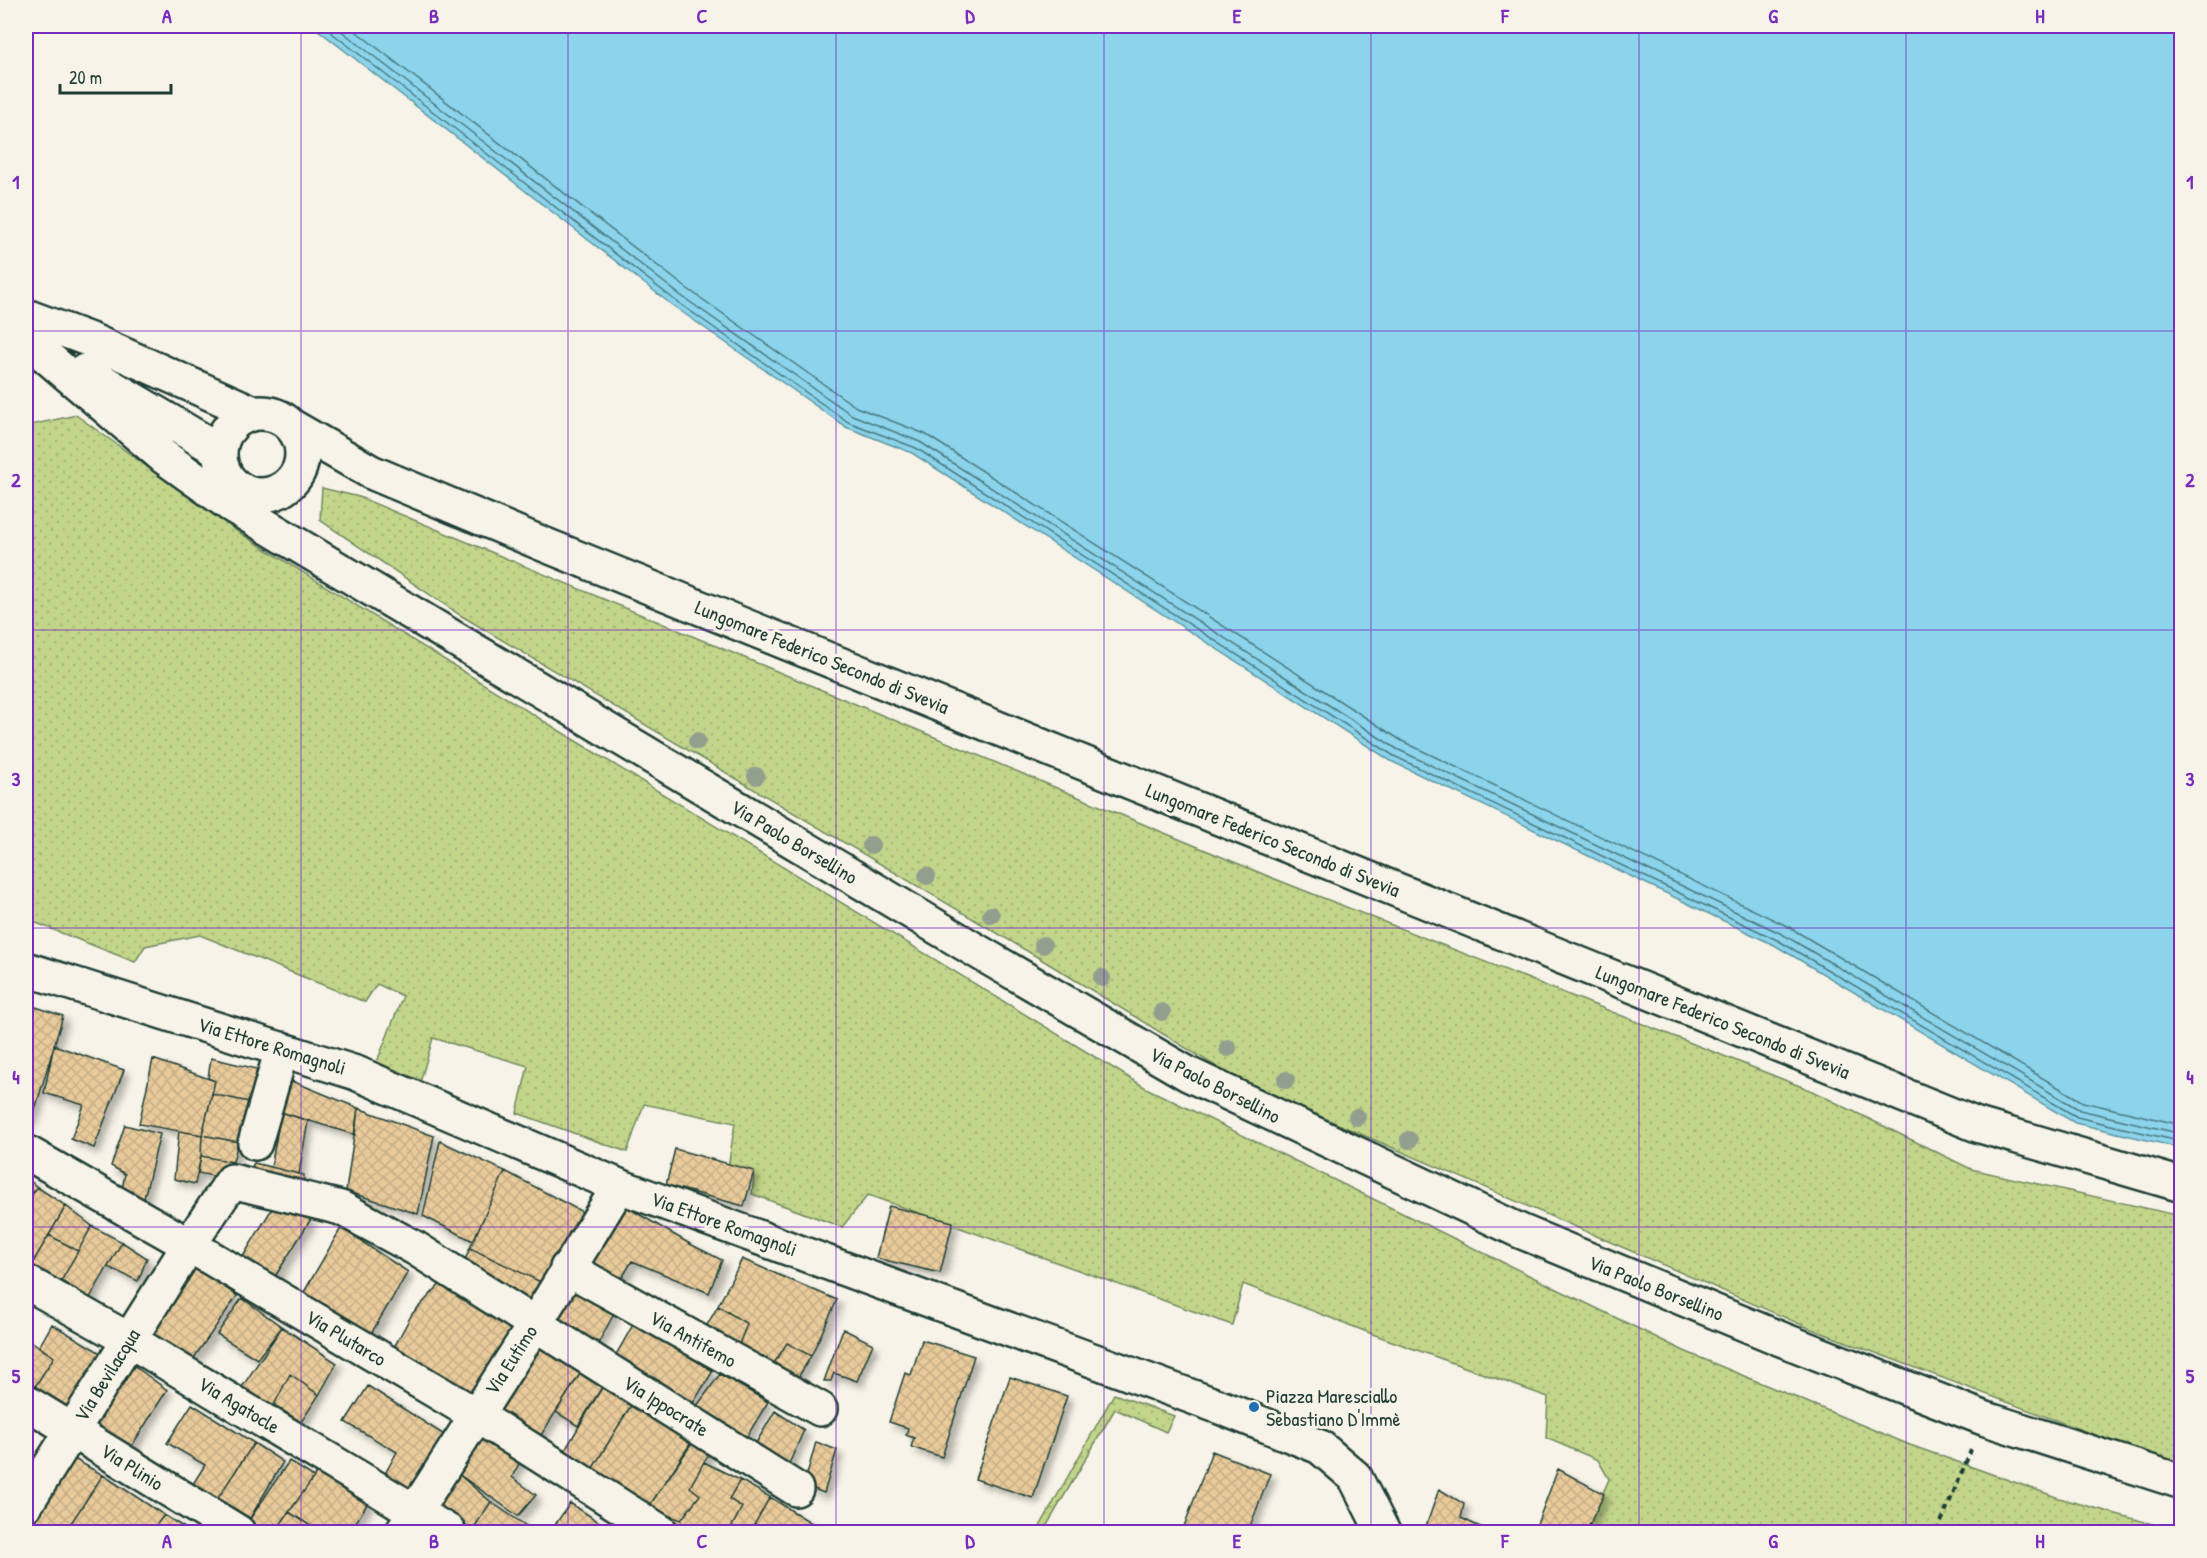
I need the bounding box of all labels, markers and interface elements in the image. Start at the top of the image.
text: A [162,2,172,29]
text: B [429,2,439,29]
text: C [697,2,708,29]
text: D [965,2,975,29]
text: E [1233,2,1242,29]
text: F [1500,2,1510,29]
text: G [1768,2,1778,29]
text: H [2035,2,2045,29]
scale bar [60,57,171,95]
text: 20 m [69,65,102,90]
text: 1 [12,168,20,195]
text: 1 [2186,168,2194,195]
text: 2 [11,466,21,493]
text: 2 [2185,466,2195,493]
street label: Lungomare Federico Secondo di Svevia [691,593,953,720]
text: 3 [12,765,21,792]
text: 3 [2186,765,2195,792]
street label: Lungomare Federico Secondo di Svevia [1142,776,1404,903]
street label: Via Paolo Borsellino [726,793,863,890]
street label: Lungomare Federico Secondo di Svevia [1592,958,1854,1085]
street label: Via Ettore Romagnoli [195,1010,349,1081]
street label: Via Paolo Borsellino [1145,1040,1285,1129]
text: 4 [12,1063,20,1090]
text: 4 [2186,1063,2194,1090]
street label: Via Ettore Romagnoli [647,1185,801,1262]
street label: Via Paolo Borsellino [1585,1248,1728,1327]
street label: Via Plutarco [301,1303,392,1372]
street label: Via Antifemo [645,1304,741,1373]
street label: Via Eutimo [478,1320,543,1400]
street label: Via Bevilacqua [67,1323,146,1426]
text: 5 [12,1362,21,1389]
text: 5 [2186,1362,2195,1389]
street label: Via Ippocrate [618,1369,714,1443]
street label: Via Agatocle [193,1370,285,1440]
place label: Piazza Maresciallo Sebastiano D'Immè [1266,1382,1400,1432]
marker: Piazza Maresciallo Sebastiano D'Immè [1247,1400,1261,1414]
street label: Via Plinio [96,1437,169,1496]
text: A [162,1527,172,1554]
text: B [429,1527,439,1554]
text: C [697,1527,708,1554]
text: D [965,1527,975,1554]
text: E [1233,1527,1242,1554]
text: F [1500,1527,1510,1554]
text: G [1768,1527,1778,1554]
text: H [2035,1527,2045,1554]

